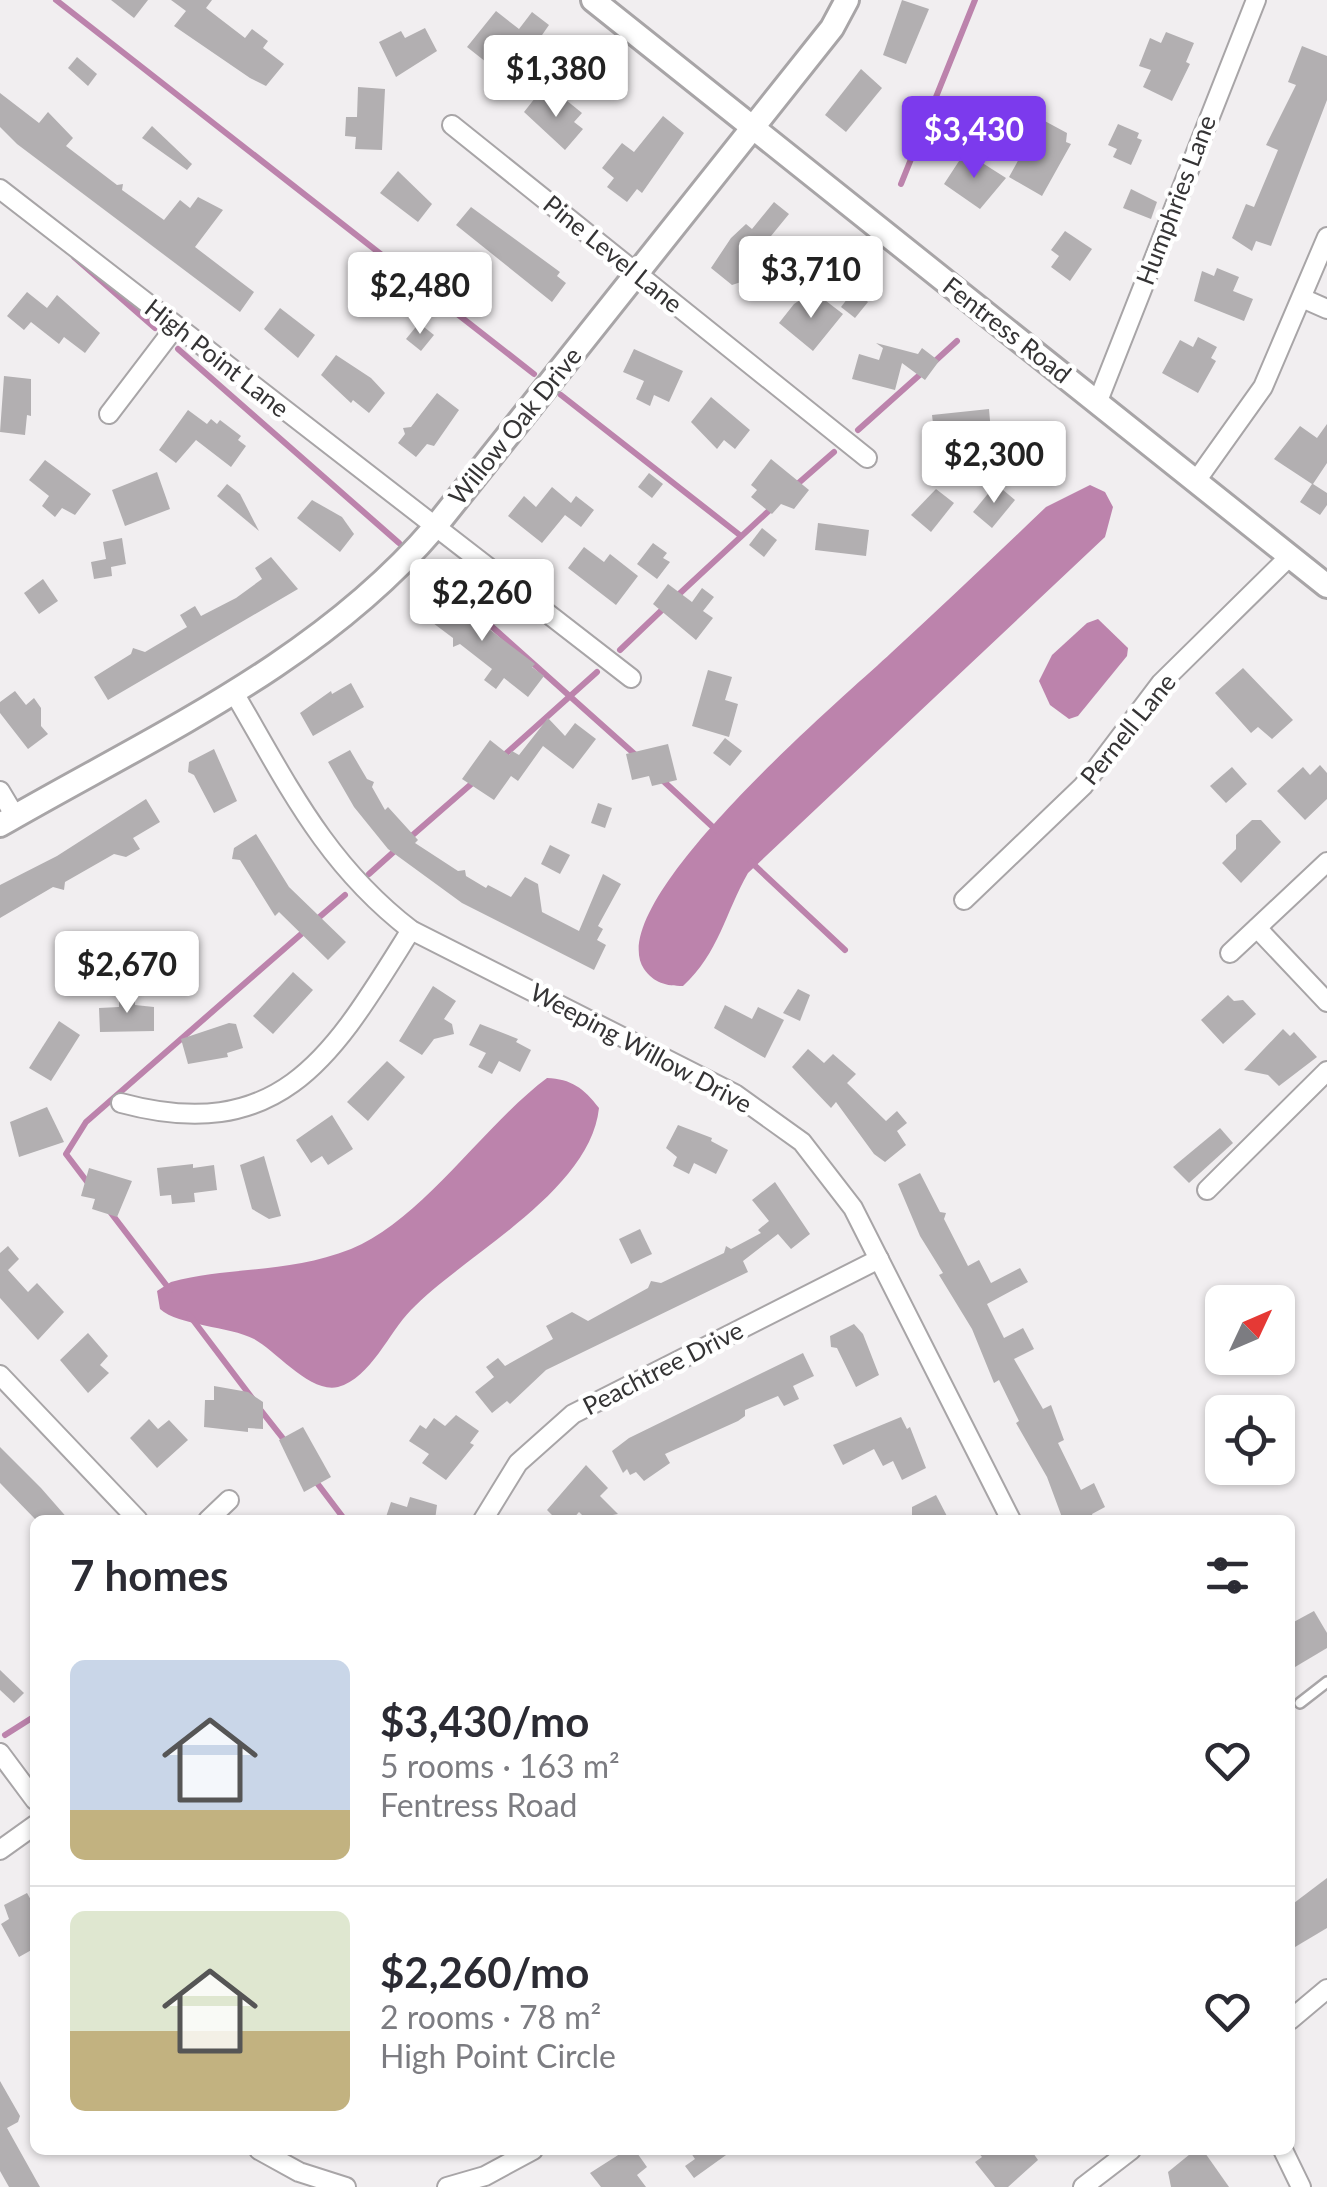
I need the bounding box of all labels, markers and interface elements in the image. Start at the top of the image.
pin: $1,380 [475,35,637,120]
text: $1,380 [506,48,606,87]
pin: $3,430 [893,96,1055,181]
text: $3,430 [924,109,1024,148]
street label: Humphries Lane [1129,111,1221,289]
street label: Pine Level Lane [538,188,689,318]
pin: $3,710 [730,236,892,321]
text: $3,710 [761,249,861,288]
pin: $2,480 [339,252,501,337]
text: $2,480 [370,265,470,304]
street label: Fentress Road [938,270,1078,389]
street label: High Point Lane [140,292,296,423]
street label: Willow Oak Drive [442,341,587,510]
pin: $2,300 [913,421,1075,506]
text: $2,300 [944,434,1044,473]
pin: $2,260 [401,559,563,644]
text: $2,260 [432,572,532,611]
street label: Pernell Lane [1073,667,1181,790]
pin: $2,670 [46,931,208,1016]
text: $2,670 [77,944,177,983]
street label: Weeping Willow Drive [526,976,757,1118]
north arrow [1205,1285,1295,1375]
map controls [1205,1285,1295,1485]
street label: Peachtree Drive [577,1314,748,1420]
button: locate [1205,1395,1295,1485]
icon: filters [1200,1548,1255,1603]
text: 7 homes [70,1550,228,1600]
text: $3,430/mo [380,1696,589,1746]
icon: home [150,1700,270,1820]
icon: heart [1200,1733,1255,1788]
text: 5 rooms · 163 m² [380,1746,620,1785]
text: Fentress Road [380,1785,577,1824]
text: $2,260/mo [380,1947,589,1997]
icon: home [150,1951,270,2071]
icon: heart [1200,1984,1255,2039]
text: 2 rooms · 78 m² [380,1997,601,2036]
text: High Point Circle [380,2036,616,2075]

